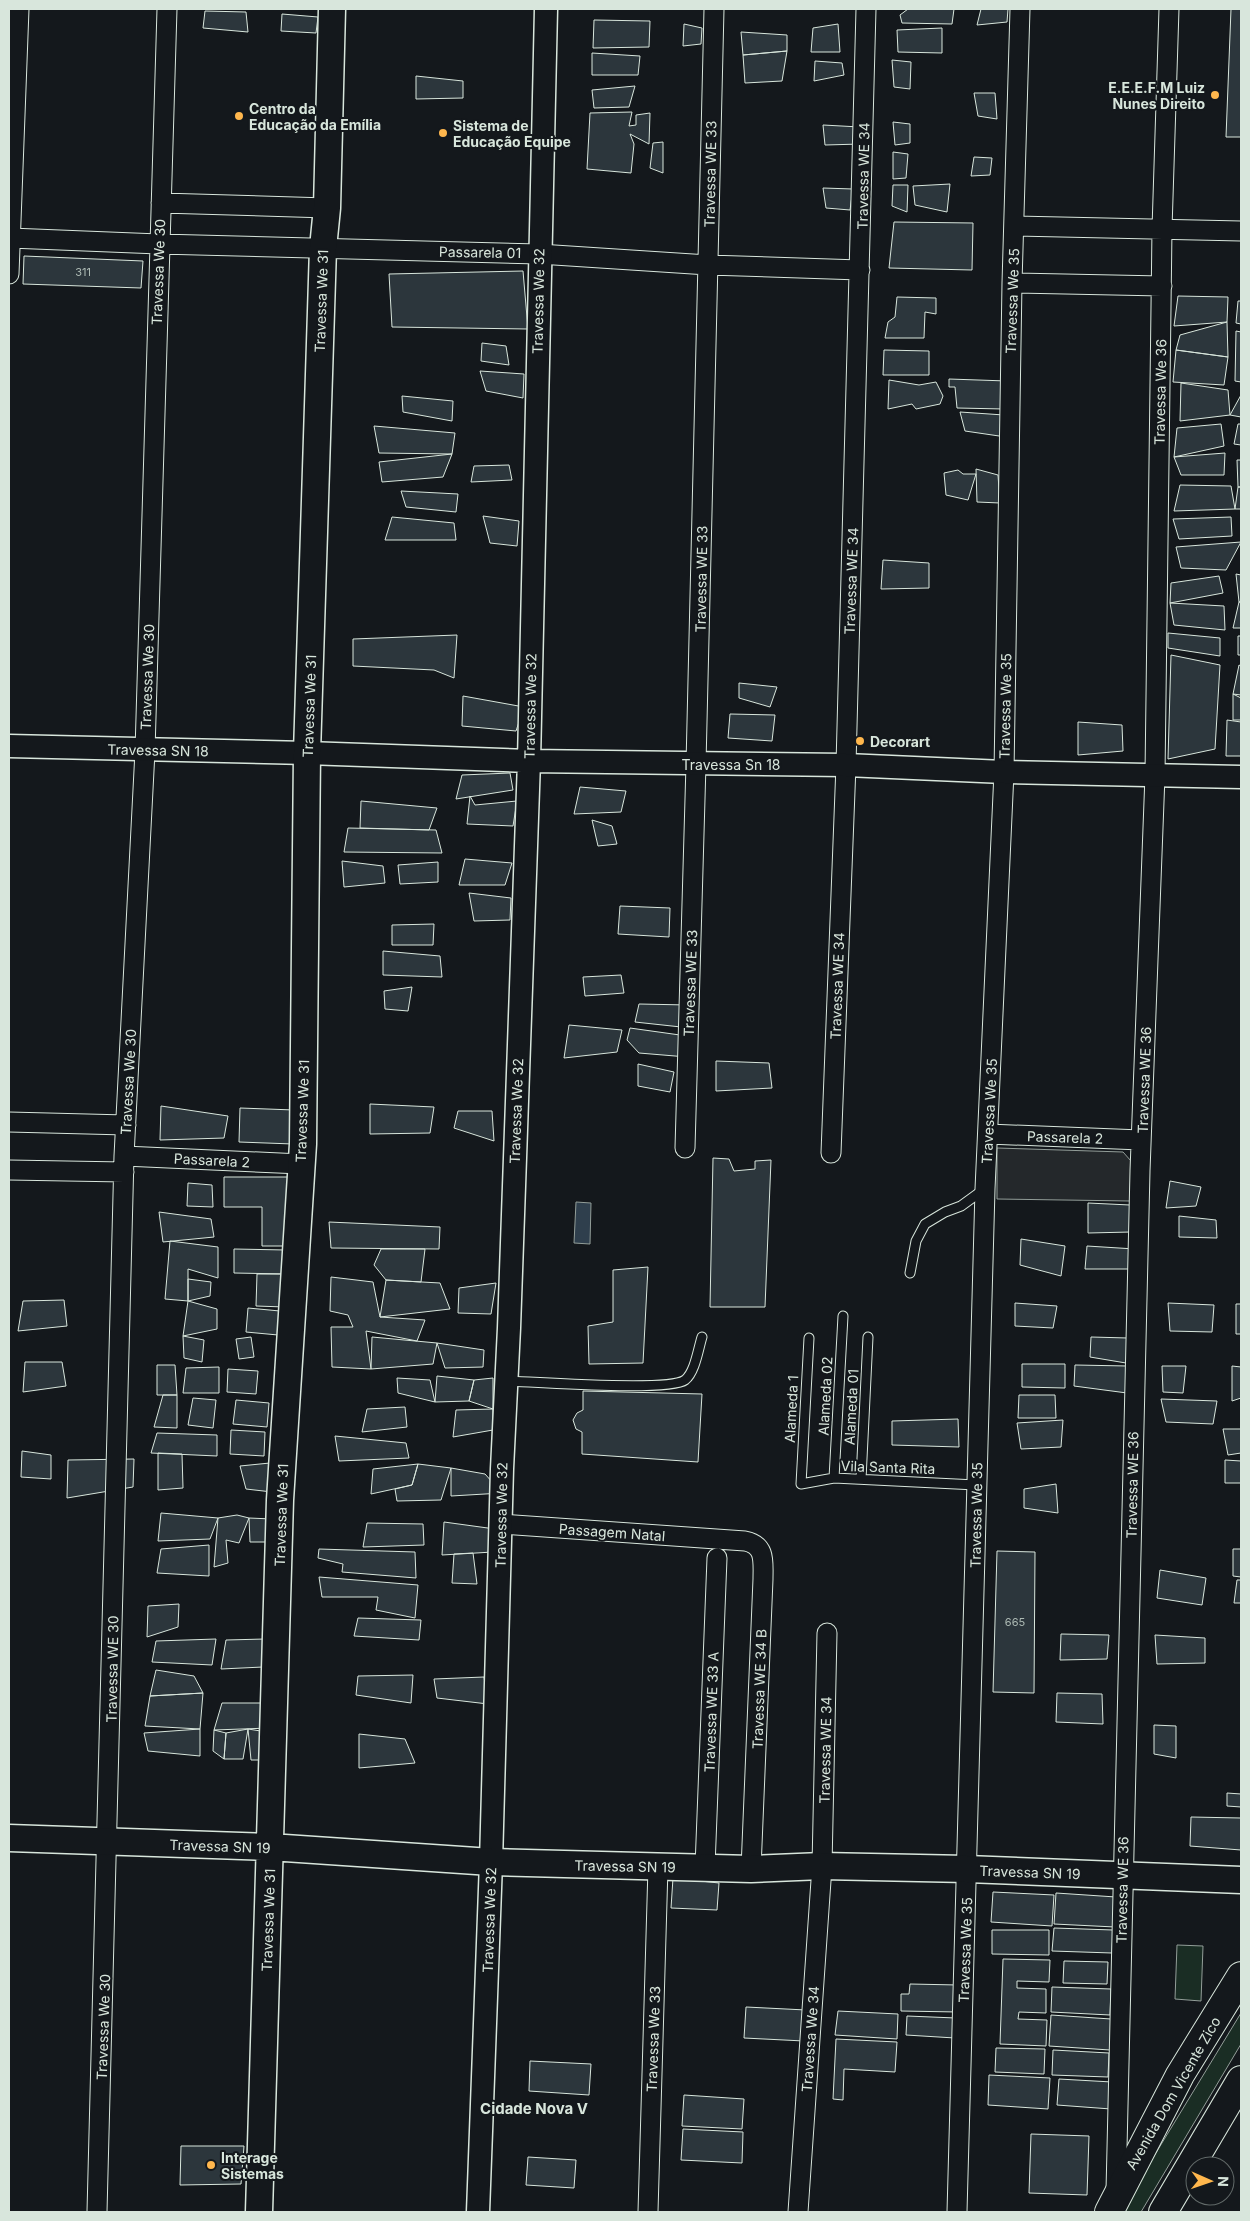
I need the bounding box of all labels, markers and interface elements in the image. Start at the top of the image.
place label: E.E.E.F.M Luiz Nunes Direito [1108,79,1205,112]
marker: E.E.E.F.M Luiz Nunes Direito [1209,89,1221,101]
place label: Centro da Educação da Emília [249,100,381,133]
marker: Centro da Educação da Emília [233,110,245,122]
place label: Sistema de Educação Equipe [453,117,571,150]
street label: Travessa WE 33 [701,120,719,228]
street label: Travessa WE 34 [854,122,872,230]
marker: Sistema de Educação Equipe [437,127,449,139]
street label: Travessa We 30 [148,219,168,325]
street label: Passarela 01 [439,243,521,261]
street label: Travessa We 32 [529,248,547,354]
street label: Travessa We 35 [1002,248,1022,354]
street label: Travessa We 31 [311,249,331,353]
house number: 311 [75,265,91,279]
street label: Travessa We 36 [1151,339,1169,445]
street label: Travessa WE 33 [692,525,710,633]
street label: Travessa WE 34 [841,527,861,635]
street label: Travessa We 30 [137,624,157,730]
street label: Travessa We 32 [521,653,539,759]
street label: Travessa We 35 [996,653,1014,759]
street label: Travessa We 31 [299,654,319,758]
place label: Decorart [870,733,930,750]
marker: Decorart [854,735,866,747]
street label: Travessa SN 18 [107,741,209,759]
street label: Travessa Sn 18 [681,756,781,773]
street label: Travessa WE 33 [680,929,700,1037]
street label: Travessa WE 34 [827,932,847,1040]
street label: Travessa WE 36 [1134,1026,1154,1134]
street label: Travessa We 30 [117,1029,139,1135]
street label: Travessa We 32 [506,1058,526,1164]
street label: Travessa We 35 [978,1058,1000,1164]
street label: Travessa We 31 [292,1059,312,1163]
street label: Passarela 2 [1027,1127,1103,1147]
street label: Passarela 2 [173,1150,251,1170]
street label: Alameda 02 [814,1356,836,1436]
street label: Alameda 01 [841,1368,861,1446]
street label: Alameda 1 [781,1375,801,1443]
street label: Travessa WE 36 [1123,1431,1141,1539]
street label: Vila Santa Rita [840,1457,936,1477]
street label: Travessa We 32 [492,1462,510,1568]
street label: Travessa We 35 [967,1462,985,1568]
street label: Travessa We 31 [271,1463,291,1567]
street label: Passagem Natal [558,1520,666,1544]
street label: Travessa WE 30 [103,1615,121,1723]
house number: 665 [1005,1615,1025,1629]
street label: Travessa WE 34 B [748,1629,770,1749]
street label: Travessa WE 33 A [700,1651,722,1773]
street label: Travessa WE 34 [816,1696,834,1804]
street label: Travessa SN 19 [169,1836,271,1856]
street label: Travessa WE 36 [1113,1836,1131,1944]
street label: Travessa SN 19 [574,1857,676,1875]
street label: Travessa SN 19 [979,1862,1081,1882]
street label: Travessa We 32 [479,1867,499,1973]
street label: Travessa We 31 [258,1868,278,1972]
street label: Travessa We 35 [955,1897,975,2003]
street label: Travessa We 30 [93,1974,113,2080]
street label: Travessa We 34 [798,1985,822,2093]
street label: Travessa We 33 [643,1986,663,2092]
street label: Avenida Dom Vicente Zico [1122,2013,1224,2173]
district label: Cidade Nova V [480,2099,588,2118]
place label: Interage Sistemas [221,2149,284,2182]
north arrow [1185,2156,1235,2206]
marker: Interage Sistemas [205,2159,217,2171]
text: N [1215,2176,1232,2187]

